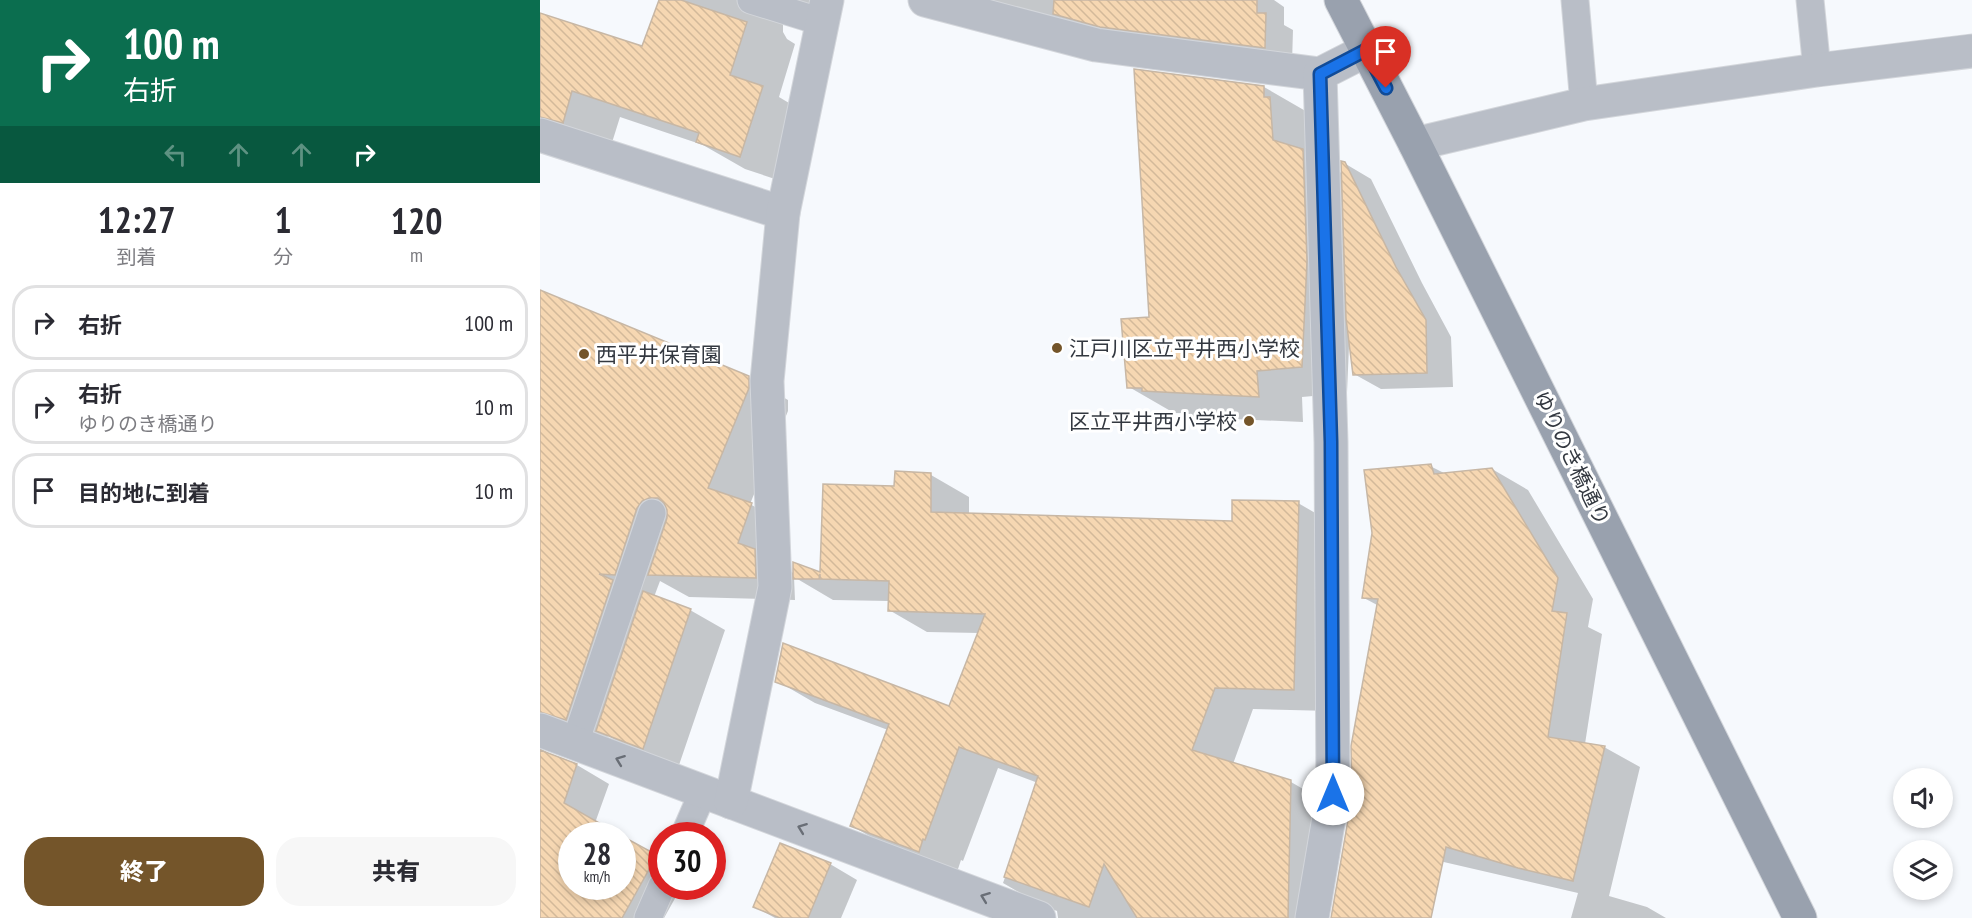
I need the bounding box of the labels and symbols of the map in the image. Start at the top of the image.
pin [1360,26,1411,88]
place label: 江戸川区立平井西小学校 [1069,335,1300,362]
place label: 西平井保育園 [596,341,722,368]
marker: 江戸川区立平井西小学校 [1050,341,1064,355]
marker: 西平井保育園 [577,347,591,361]
street label: ゆりのき橋通り [1528,386,1616,530]
place label: 区立平井西小学校 [1069,408,1237,435]
marker: 区立平井西小学校 [1242,414,1256,428]
one-way arrow [615,755,626,767]
position arrow [1301,762,1365,826]
speed limit sign: 30 [648,822,726,900]
one-way arrow [797,823,808,836]
one-way arrow [980,892,991,905]

